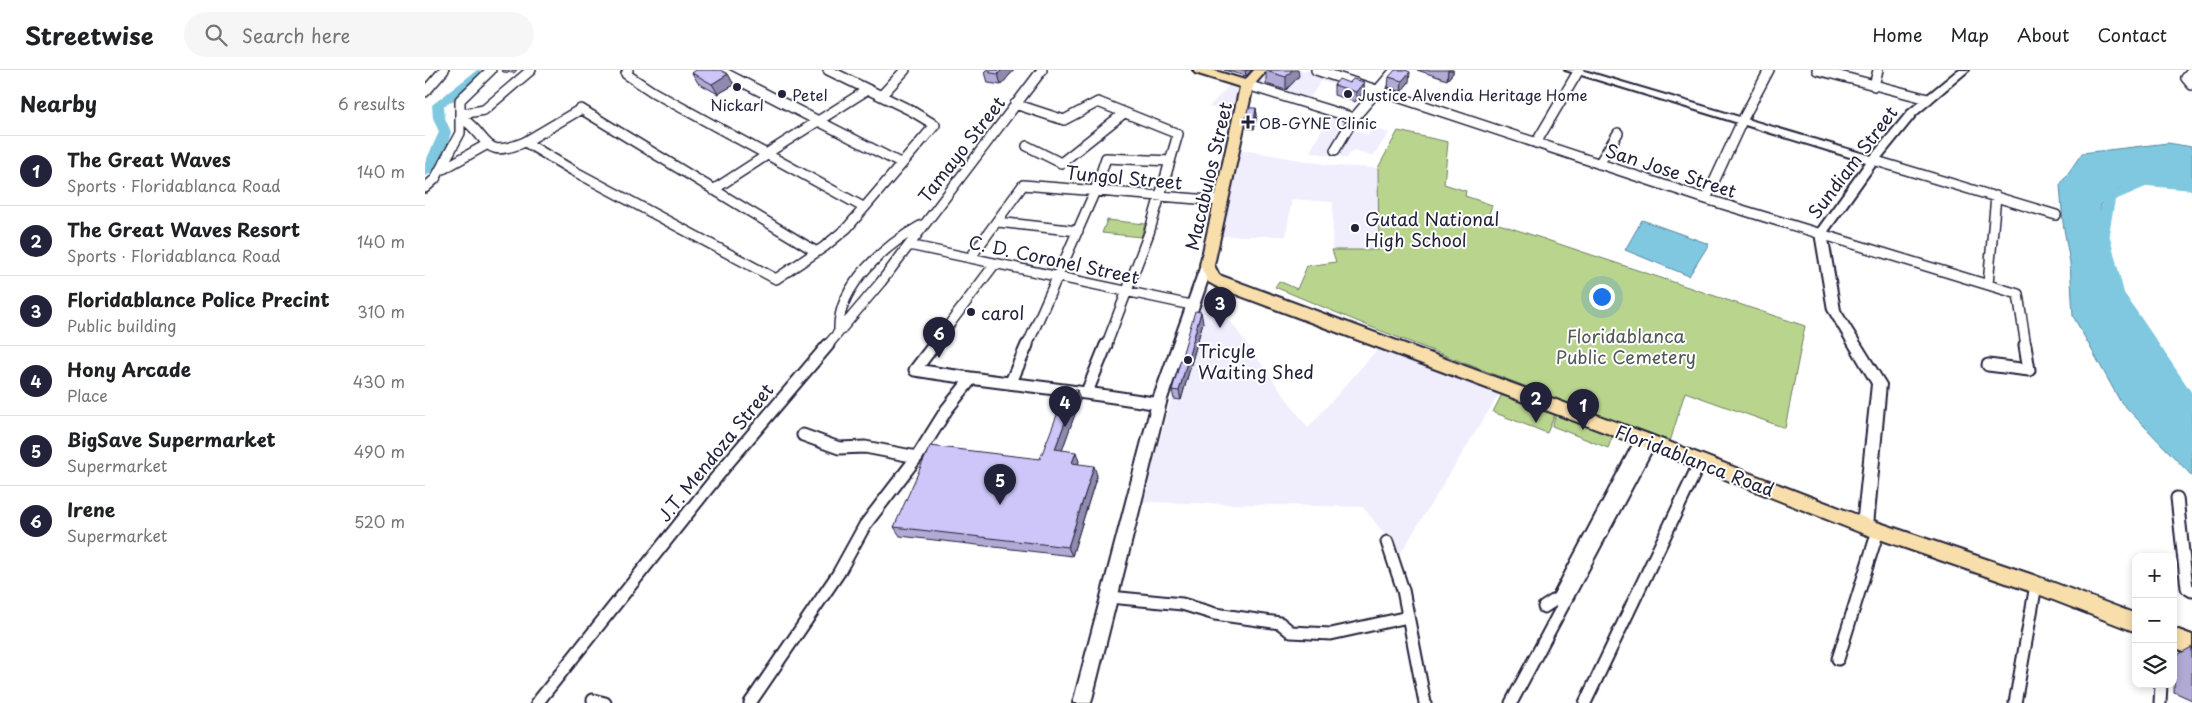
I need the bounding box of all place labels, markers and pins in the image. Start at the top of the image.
marker: Nickarl [731,81,743,93]
place label: Petel [792,83,827,106]
place label: Justice Alvendia Heritage Home [1358,83,1588,106]
marker: Petel [776,88,788,100]
marker: Justice Alvendia Heritage Home [1342,88,1354,100]
place label: Nickarl [710,93,764,116]
place label: OB-GYNE Clinic [1259,111,1377,134]
marker: OB-GYNE Clinic [1241,115,1255,129]
place label: Gutad National High School [1365,205,1500,253]
marker: Gutad National High School [1349,222,1361,234]
pin: 3 [1204,287,1236,328]
place label: carol [981,299,1024,326]
marker: carol [965,306,977,318]
pin: 6 [923,317,955,358]
place label: Tricyle Waiting Shed [1198,337,1314,385]
marker: Tricyle Waiting Shed [1182,354,1194,366]
pin: 2 [1520,382,1552,423]
pin: 4 [1049,386,1081,427]
pin: 1 [1567,389,1599,430]
pin: 5 [984,464,1016,505]

